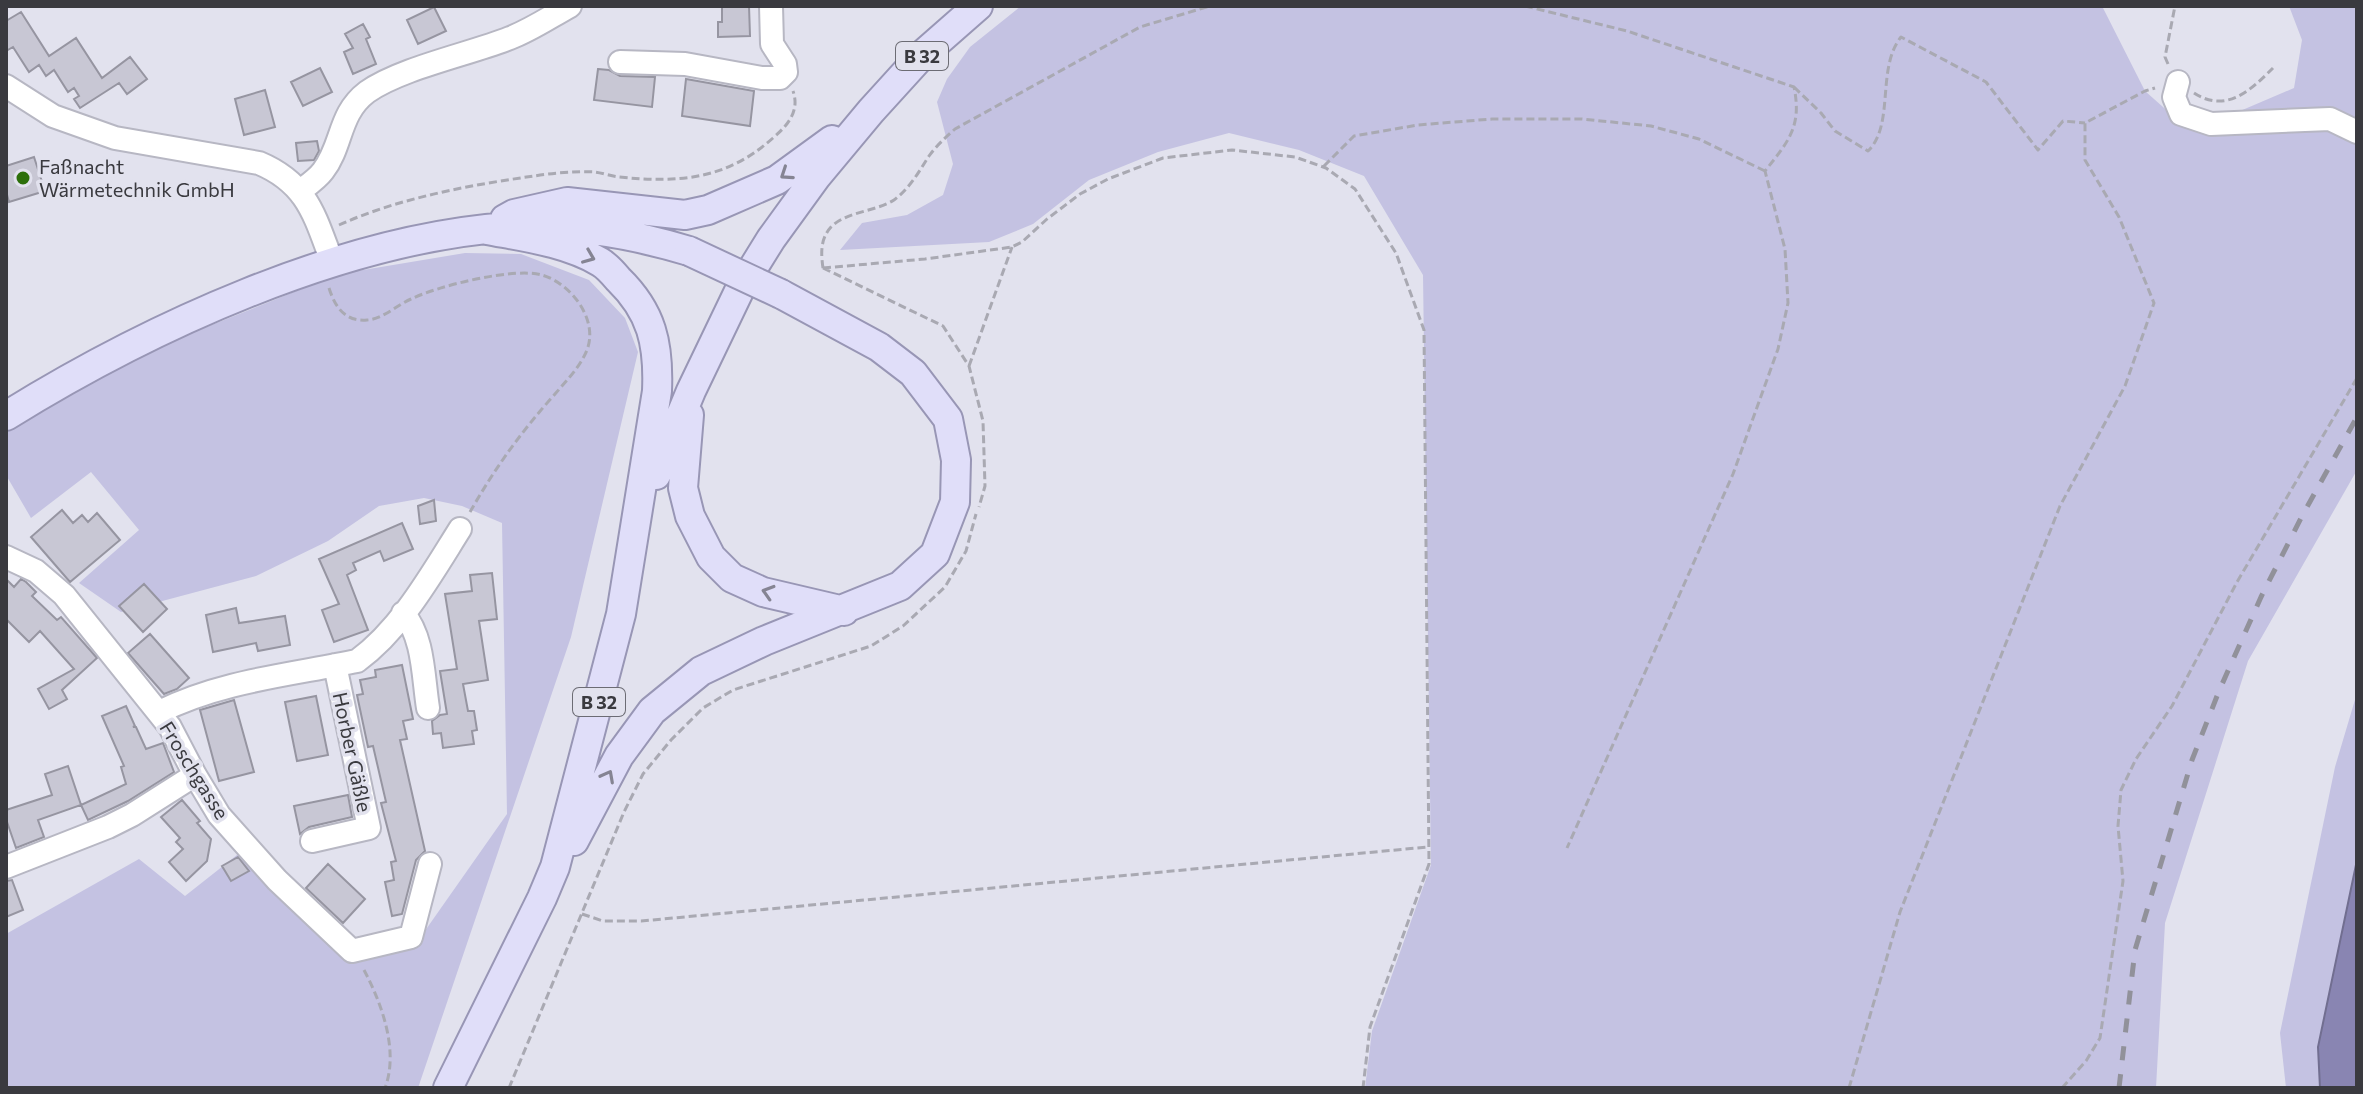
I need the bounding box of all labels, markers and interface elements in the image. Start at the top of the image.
road number: B 32 [896,42,948,70]
place label: Faßnacht Wärmetechnik GmbH [39,154,235,201]
one-way arrow [780,164,794,179]
marker: Faßnacht Wärmetechnik GmbH [14,169,32,187]
one-way arrow [581,247,595,264]
one-way arrow [762,585,776,601]
road number: B 32 [573,688,625,716]
street label: Horber Gäßle [329,690,377,814]
street label: Froschgasse [155,717,235,823]
one-way arrow [599,770,614,785]

